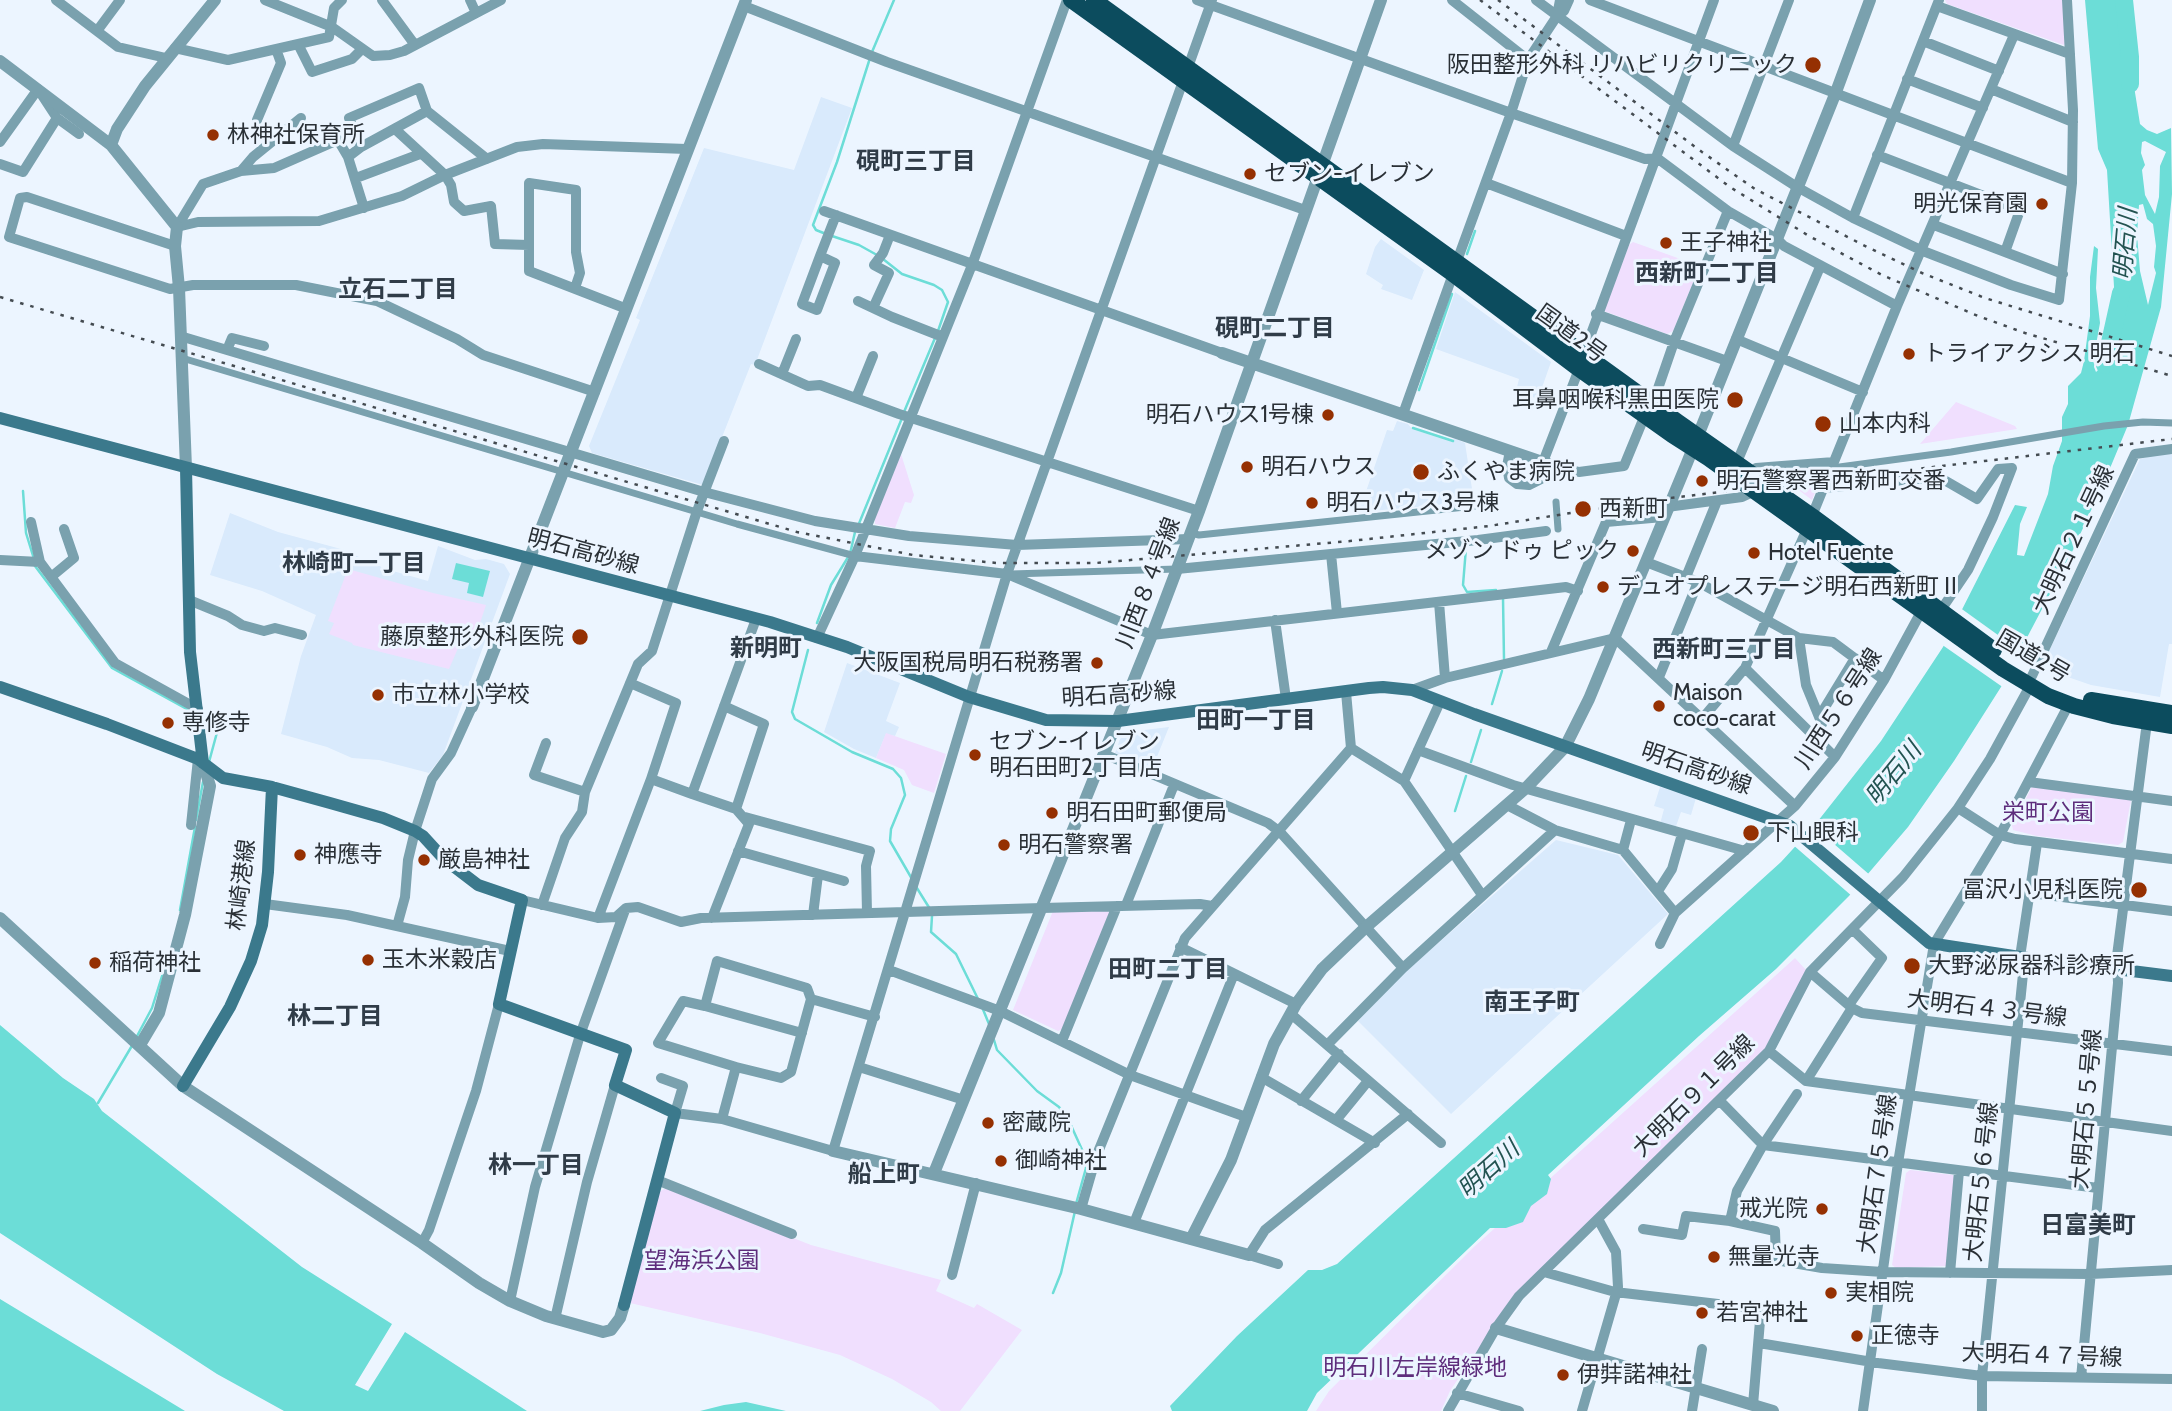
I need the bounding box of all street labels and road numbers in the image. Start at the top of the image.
street label: 国道2号 [1530,299,1612,369]
street label: 大明石２１号線 [2027,461,2121,619]
street label: 川西８４号線 [1111,514,1187,652]
street label: 明石高砂線 [524,524,642,580]
street label: 国道2号 [1991,625,2075,689]
street label: 川西５６号線 [1790,644,1888,774]
street label: 明石高砂線 [1061,677,1177,713]
street label: 明石高砂線 [1637,737,1755,801]
street label: 林崎港線 [223,838,261,932]
street label: 大明石４３号線 [1905,985,2069,1033]
street label: 大明石５５号線 [2066,1028,2108,1190]
street label: 大明石９１号線 [1627,1029,1761,1163]
street label: 大明石７５号線 [1853,1092,1903,1256]
street label: 大明石５６号線 [1960,1100,2004,1264]
street label: 大明石４７号線 [1961,1339,2123,1373]

